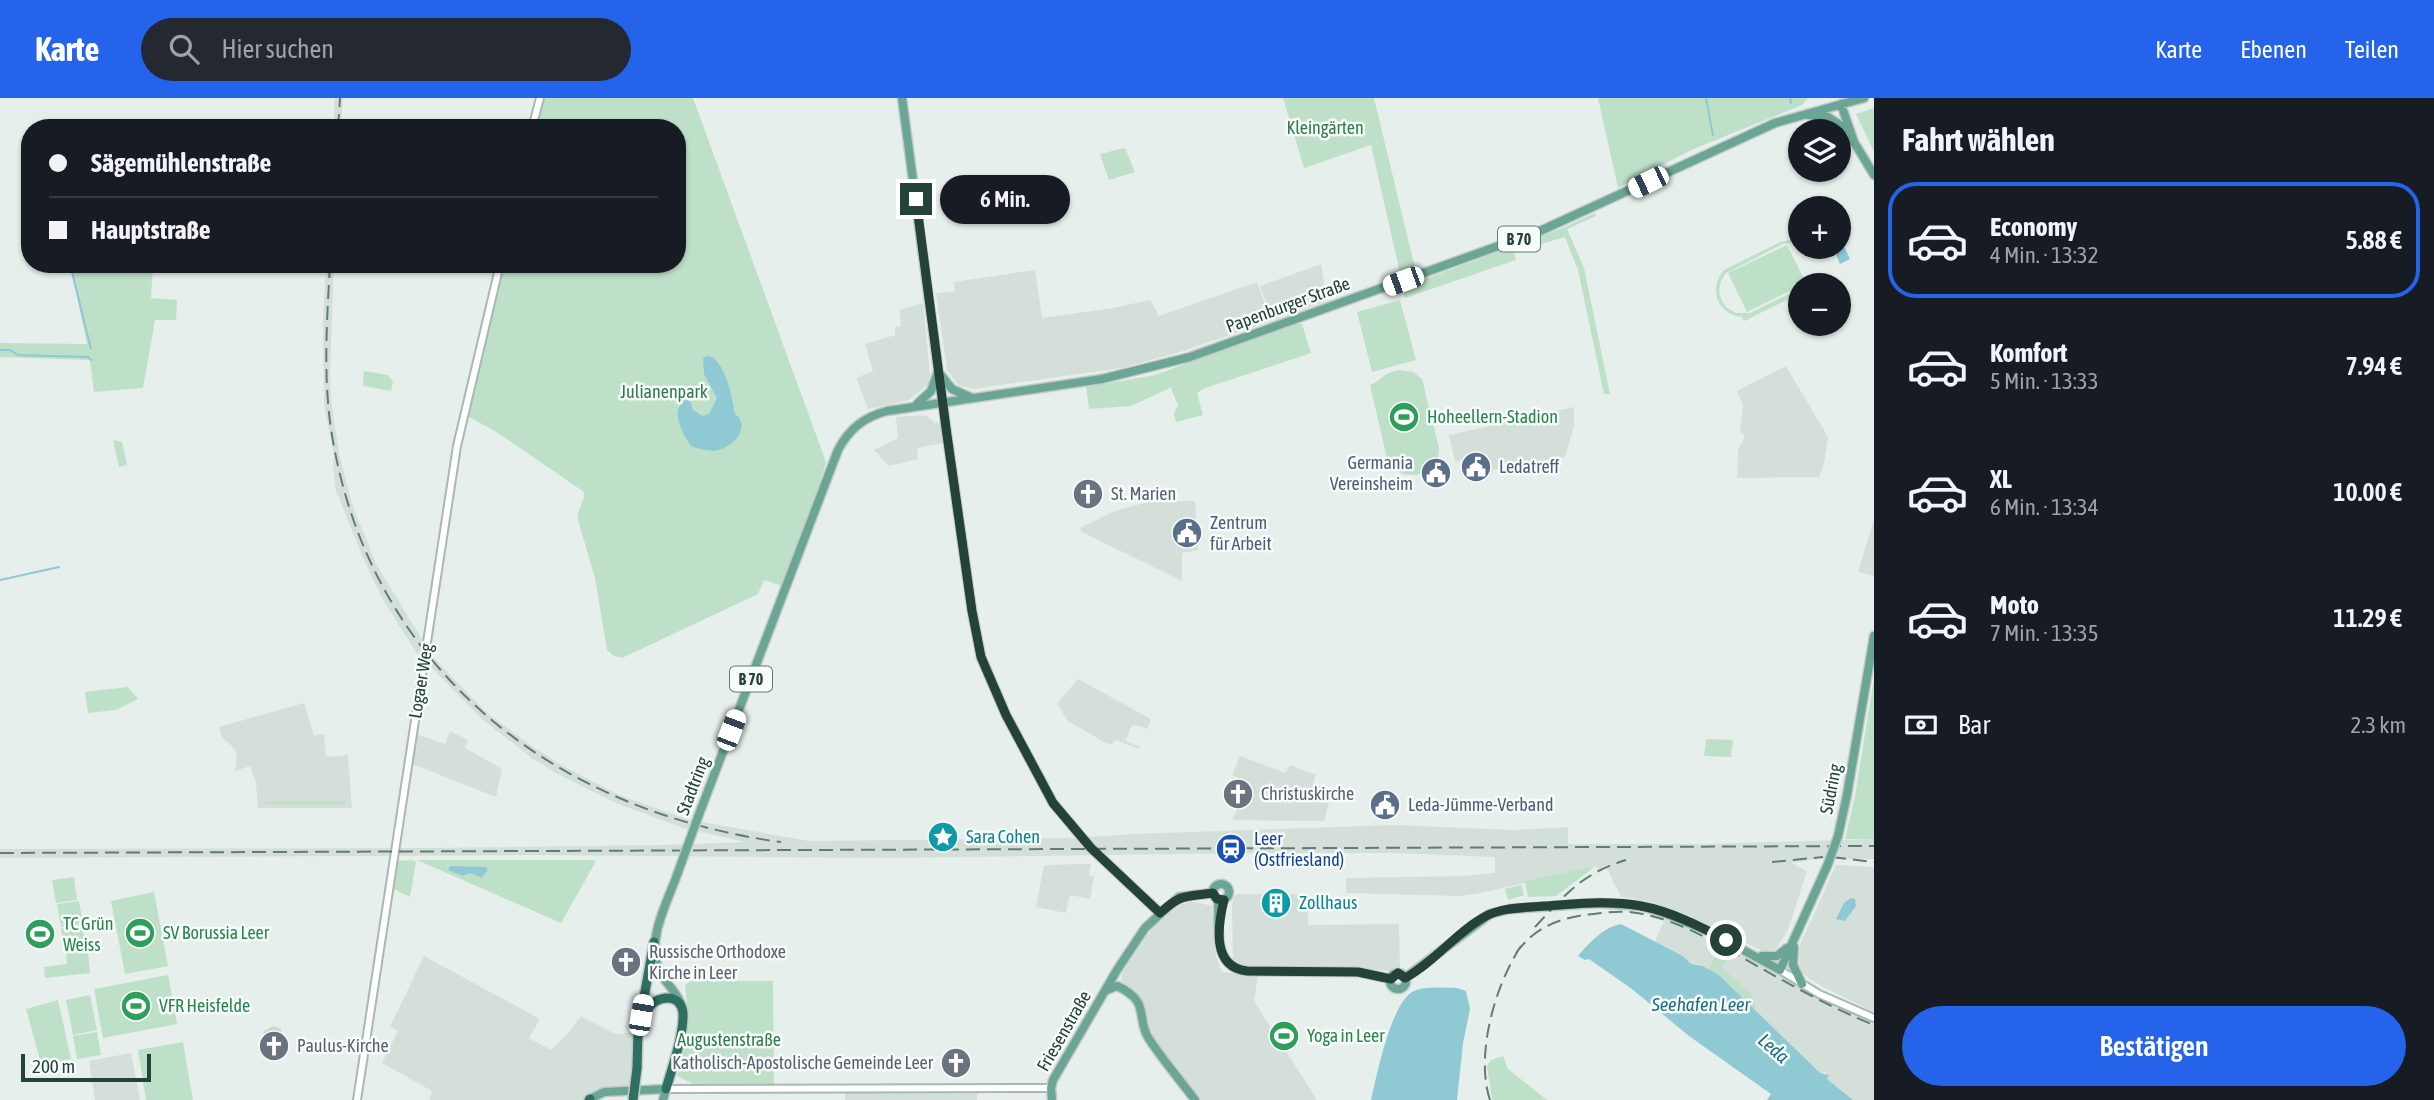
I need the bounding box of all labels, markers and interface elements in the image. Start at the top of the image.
search box [141,18,631,81]
text: Karte [35,30,99,68]
icon: search [165,30,203,68]
text: Hier suchen [221,34,334,64]
text: Karte [2155,36,2202,63]
text: Ebenen [2240,36,2307,63]
text: Teilen [2345,36,2399,63]
park label: Kleingärten [1286,117,1364,138]
map controls [1788,119,1851,336]
button: layers [1788,119,1851,182]
text: Fahrt wählen [1902,121,2055,158]
text: Sägemühlenstraße [91,148,271,178]
car [1625,163,1672,201]
callout: 6 Min. [940,174,1070,224]
route end [900,183,932,215]
text: 6 Min. [980,186,1030,212]
button: + [1788,196,1851,259]
icon: car [1906,209,1969,272]
text: Economy [1990,212,2077,242]
text: Hauptstraße [91,215,211,245]
text: 5.88 € [2345,225,2402,255]
road number: B 70 [1498,226,1540,252]
text: 4 Min. · 13:32 [1990,242,2098,268]
car [1380,264,1427,298]
street label: Papenburger Straße [1223,272,1353,337]
button: − [1788,273,1851,336]
icon: car [1906,335,1969,398]
text: Komfort [1990,338,2067,368]
text: 7.94 € [2345,351,2402,381]
text: 5 Min. · 13:33 [1990,368,2098,394]
park label: Julianenpark [620,381,708,402]
sports icon: Hoheellern-Stadion [1387,400,1421,434]
place label: Hoheellern-Stadion [1427,406,1558,427]
public building icon: Ledatreff [1459,450,1493,484]
place label: Germania Vereinsheim [1330,452,1413,494]
public building icon: Germania Vereinsheim [1419,456,1453,490]
place label: Ledatreff [1499,456,1560,477]
icon: car [1906,461,1969,524]
text: XL [1990,464,2012,494]
church icon: St. Marien [1071,477,1105,511]
text: 10.00 € [2333,477,2402,507]
place label: St. Marien [1111,483,1176,504]
text: 6 Min. · 13:34 [1990,494,2098,520]
place label: Zentrum für Arbeit [1210,512,1272,554]
public building icon: Zentrum für Arbeit [1170,516,1204,550]
icon: car [1906,587,1969,650]
text: Moto [1990,590,2039,620]
text: 11.29 € [2333,603,2402,633]
text: 7 Min. · 13:35 [1990,620,2098,646]
street label: Logaer Weg [404,642,437,720]
road number: B 70 [730,666,772,692]
icon: cash [1902,706,1940,744]
car [714,707,749,753]
text: Bar [1958,710,1990,740]
text: 2.3 km [2350,712,2406,738]
street label: Stadtring [672,753,713,818]
street label: Südring [1815,762,1846,816]
church icon: Christuskirche [1221,777,1255,811]
place label: Christuskirche [1261,783,1354,804]
public building icon: Leda-Jümme-Verband [1368,788,1402,822]
place label: Leda-Jümme-Verband [1408,794,1553,815]
place icon: Sara Cohen [926,820,960,854]
place label: Sara Cohen [966,826,1040,847]
place label: Leer (Ostfriesland) [1254,828,1344,870]
station icon: Leer (Ostfriesland) [1214,832,1248,866]
building icon: Zollhaus [1259,886,1293,920]
place label: Zollhaus [1299,892,1357,913]
place label: TC Grün Weiss [63,913,113,955]
sports icon: SV Borussia Leer [123,916,157,950]
sports icon: TC Grün Weiss [23,917,57,951]
place label: SV Borussia Leer [163,922,270,943]
route start [1710,924,1742,956]
place label: Russische Orthodoxe Kirche in Leer [649,941,786,983]
church icon: Russische Orthodoxe Kirche in Leer [609,945,643,979]
street label: Friesenstraße [1032,987,1095,1075]
sports icon: VFR Heisfelde [119,989,153,1023]
car [628,993,655,1037]
water label: Seehafen Leer [1651,993,1752,1015]
place label: VFR Heisfelde [159,995,250,1016]
button: Bestätigen [1902,1006,2406,1086]
sports icon: Yoga in Leer [1267,1019,1301,1053]
place label: Yoga in Leer [1307,1025,1385,1046]
church icon: Paulus-Kirche [257,1029,291,1063]
park label: Augustenstraße [677,1029,781,1050]
water label: Leda [1754,1029,1794,1067]
place label: Paulus-Kirche [297,1035,389,1056]
church icon: Katholisch-Apostolische Gemeinde Leer [939,1046,973,1080]
scale bar [21,1051,150,1083]
place label: Katholisch-Apostolische Gemeinde Leer [672,1052,934,1073]
text: 200 m [32,1055,75,1077]

